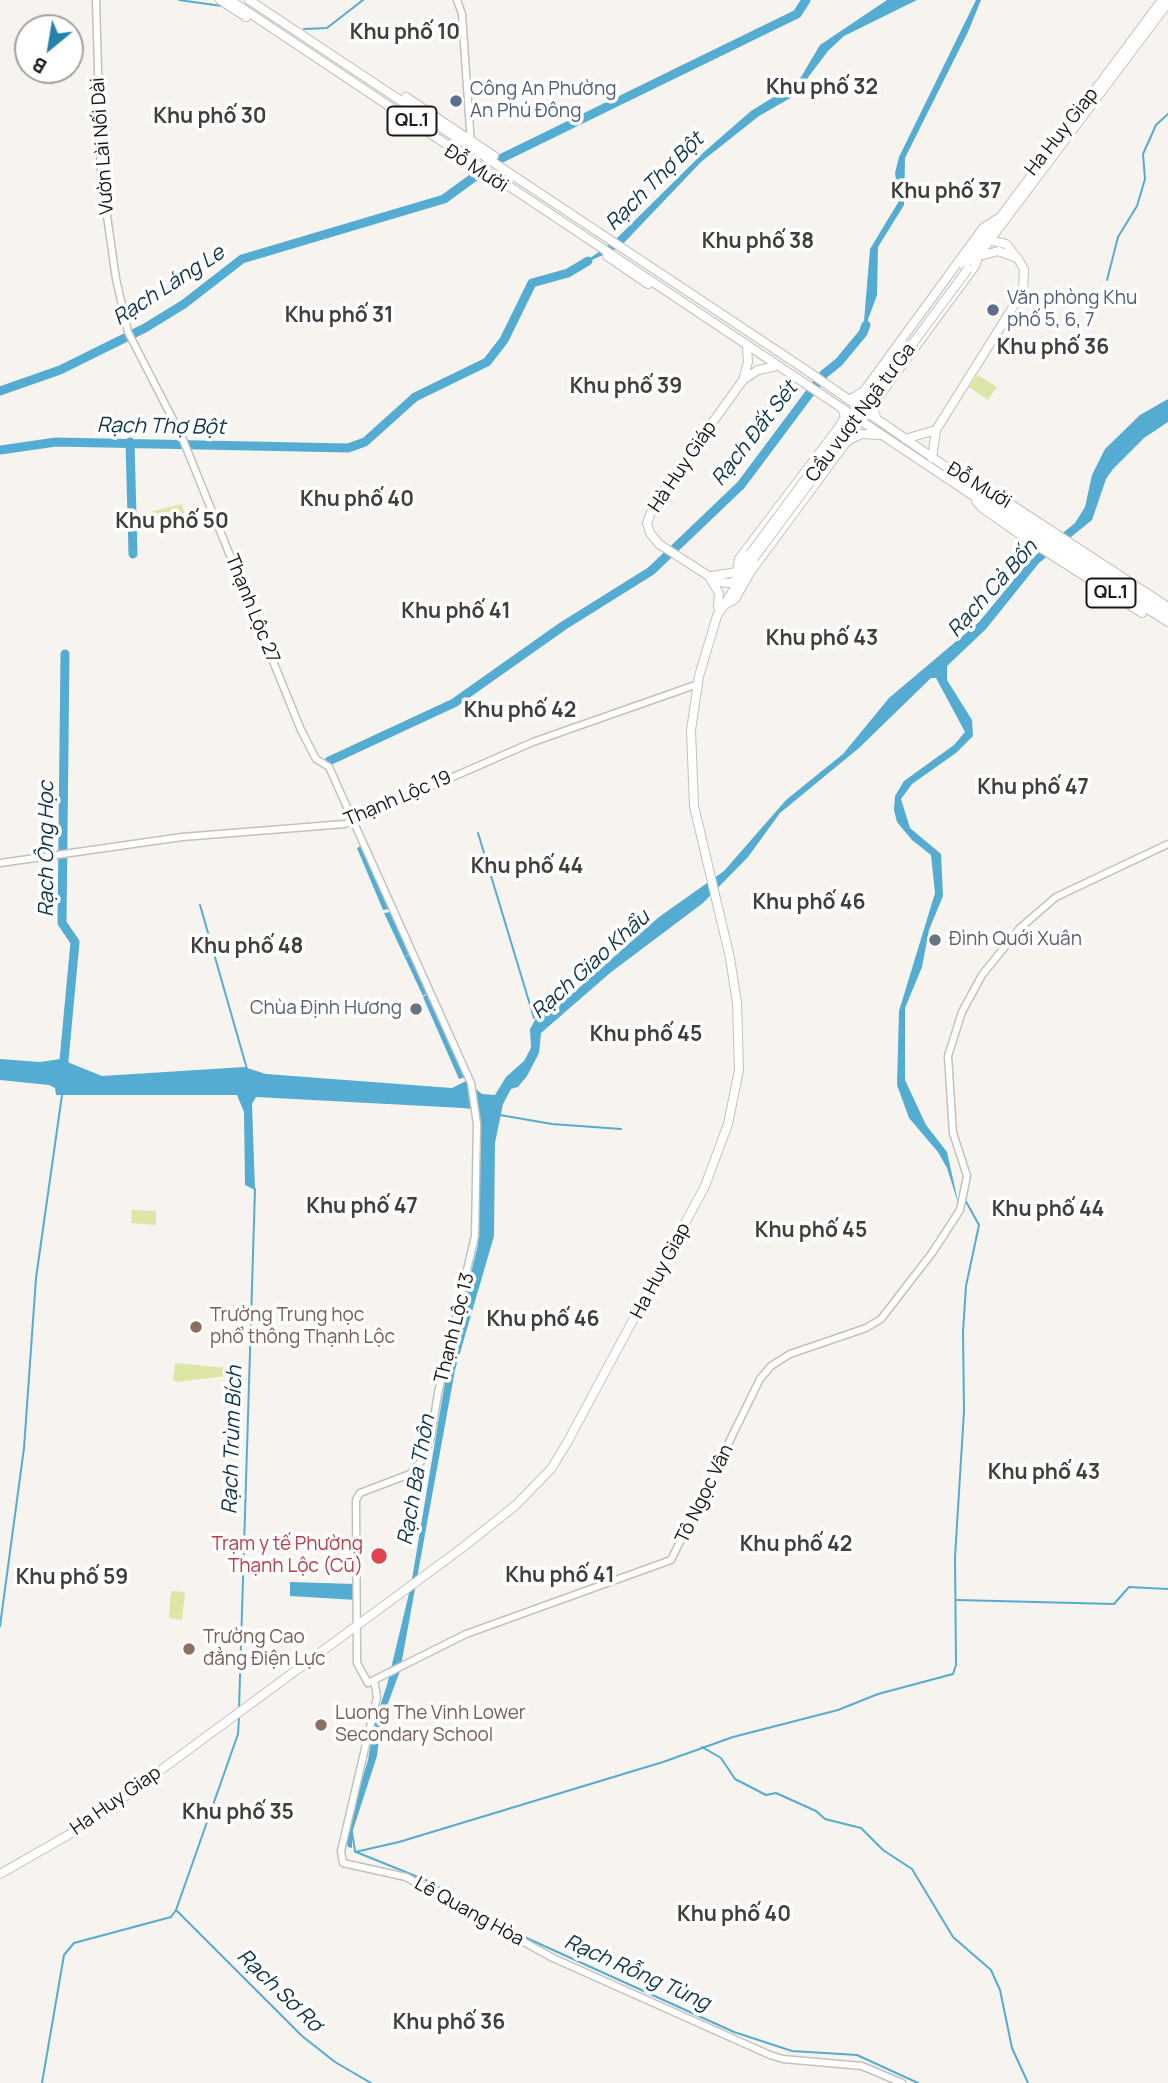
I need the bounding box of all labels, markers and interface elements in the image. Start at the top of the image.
north arrow [14,14,84,84]
district label: Khu phố 10 [350,20,460,46]
text: B [28,51,51,80]
district label: Khu phố 32 [766,75,878,101]
street label: Vườn Lài Nối Dài [87,77,119,215]
place label: Công An Phường An Phú Đông [470,79,616,123]
street label: Ha Huy Giap [1021,84,1103,180]
marker: Công An Phường An Phú Đông [448,93,464,109]
district label: Khu phố 30 [153,104,267,130]
road number: QL.1 [388,106,436,136]
water label: Rạch Thợ Bột [601,128,709,236]
street label: Đỗ Mười [440,140,512,198]
district label: Khu phố 37 [891,179,1001,205]
district label: Khu phố 38 [702,229,814,255]
water label: Rạch Láng Le [109,241,229,331]
place label: Văn phòng Khu phố 5, 6, 7 [1007,288,1137,332]
marker: Văn phòng Khu phố 5, 6, 7 [985,302,1001,318]
district label: Khu phố 31 [285,303,393,329]
district label: Khu phố 36 [997,335,1109,361]
street label: Cầu vượt Ngã tư Ga [801,339,921,487]
district label: Khu phố 39 [570,374,682,400]
water label: Rạch Đất Sét [707,377,803,491]
water label: Rạch Thợ Bột [97,413,225,441]
street label: Hà Huy Giáp [644,417,722,517]
street label: Đỗ Mười [943,458,1015,514]
district label: Khu phố 40 [300,487,414,513]
district label: Khu phố 50 [115,509,229,535]
water label: Rạch Cả Bốn [943,535,1043,643]
street label: Thạnh Lộc 27 [220,551,284,667]
road number: QL.1 [1086,578,1136,608]
district label: Khu phố 41 [401,599,511,625]
district label: Khu phố 43 [766,626,878,652]
district label: Khu phố 42 [464,698,576,724]
street label: Thạnh Lộc 19 [341,766,455,832]
district label: Khu phố 47 [977,775,1089,801]
water label: Rạch Ông Học [34,781,60,917]
district label: Khu phố 44 [471,854,583,880]
district label: Khu phố 46 [752,890,866,916]
water label: Rạch Giao Khẩu [527,905,655,1025]
place label: Đình Quới Xuân [949,929,1082,951]
marker: Đình Quới Xuân [927,932,943,948]
district label: Khu phố 48 [191,934,303,960]
place label: Chùa Định Hương [250,998,402,1020]
marker: Chùa Định Hương [408,1001,424,1017]
district label: Khu phố 45 [590,1022,702,1048]
district label: Khu phố 47 [306,1194,418,1220]
district label: Khu phố 44 [992,1197,1104,1223]
district label: Khu phố 45 [755,1218,867,1244]
street label: Ha Huy Giap [626,1219,696,1323]
street label: Thạnh Lộc 13 [430,1271,480,1385]
place label: Trường Trung học phổ thông Thạnh Lộc [210,1305,395,1349]
district label: Khu phố 46 [486,1307,600,1333]
marker: Trường Trung học phổ thông Thạnh Lộc [188,1319,204,1335]
water label: Rạch Trùm Bích [218,1365,248,1515]
water label: Rạch Ba Thôn [393,1413,441,1547]
street label: Tô Ngọc Vân [671,1441,739,1547]
district label: Khu phố 43 [988,1460,1100,1486]
district label: Khu phố 42 [740,1532,852,1558]
place label: Trạm y tế Phường Thạnh Lộc (Cũ) [212,1534,363,1578]
marker: Trạm y tế Phường Thạnh Lộc (Cũ) [369,1546,389,1566]
district label: Khu phố 41 [505,1563,615,1589]
district label: Khu phố 59 [16,1565,128,1591]
place label: Trường Cao đẳng Điện Lực [203,1627,326,1671]
marker: Trường Cao đẳng Điện Lực [181,1641,197,1657]
place label: Luong The Vinh Lower Secondary School [335,1703,526,1747]
marker: Luong The Vinh Lower Secondary School [313,1717,329,1733]
street label: Ha Huy Giap [66,1762,166,1840]
district label: Khu phố 35 [182,1800,294,1826]
street label: Lê Quang Hòa [410,1873,528,1951]
district label: Khu phố 40 [677,1902,791,1928]
water label: Rạch Rỗng Tùng [560,1930,714,2016]
water label: Rạch Sơ Rơ [231,1944,327,2038]
district label: Khu phố 36 [393,2010,505,2036]

